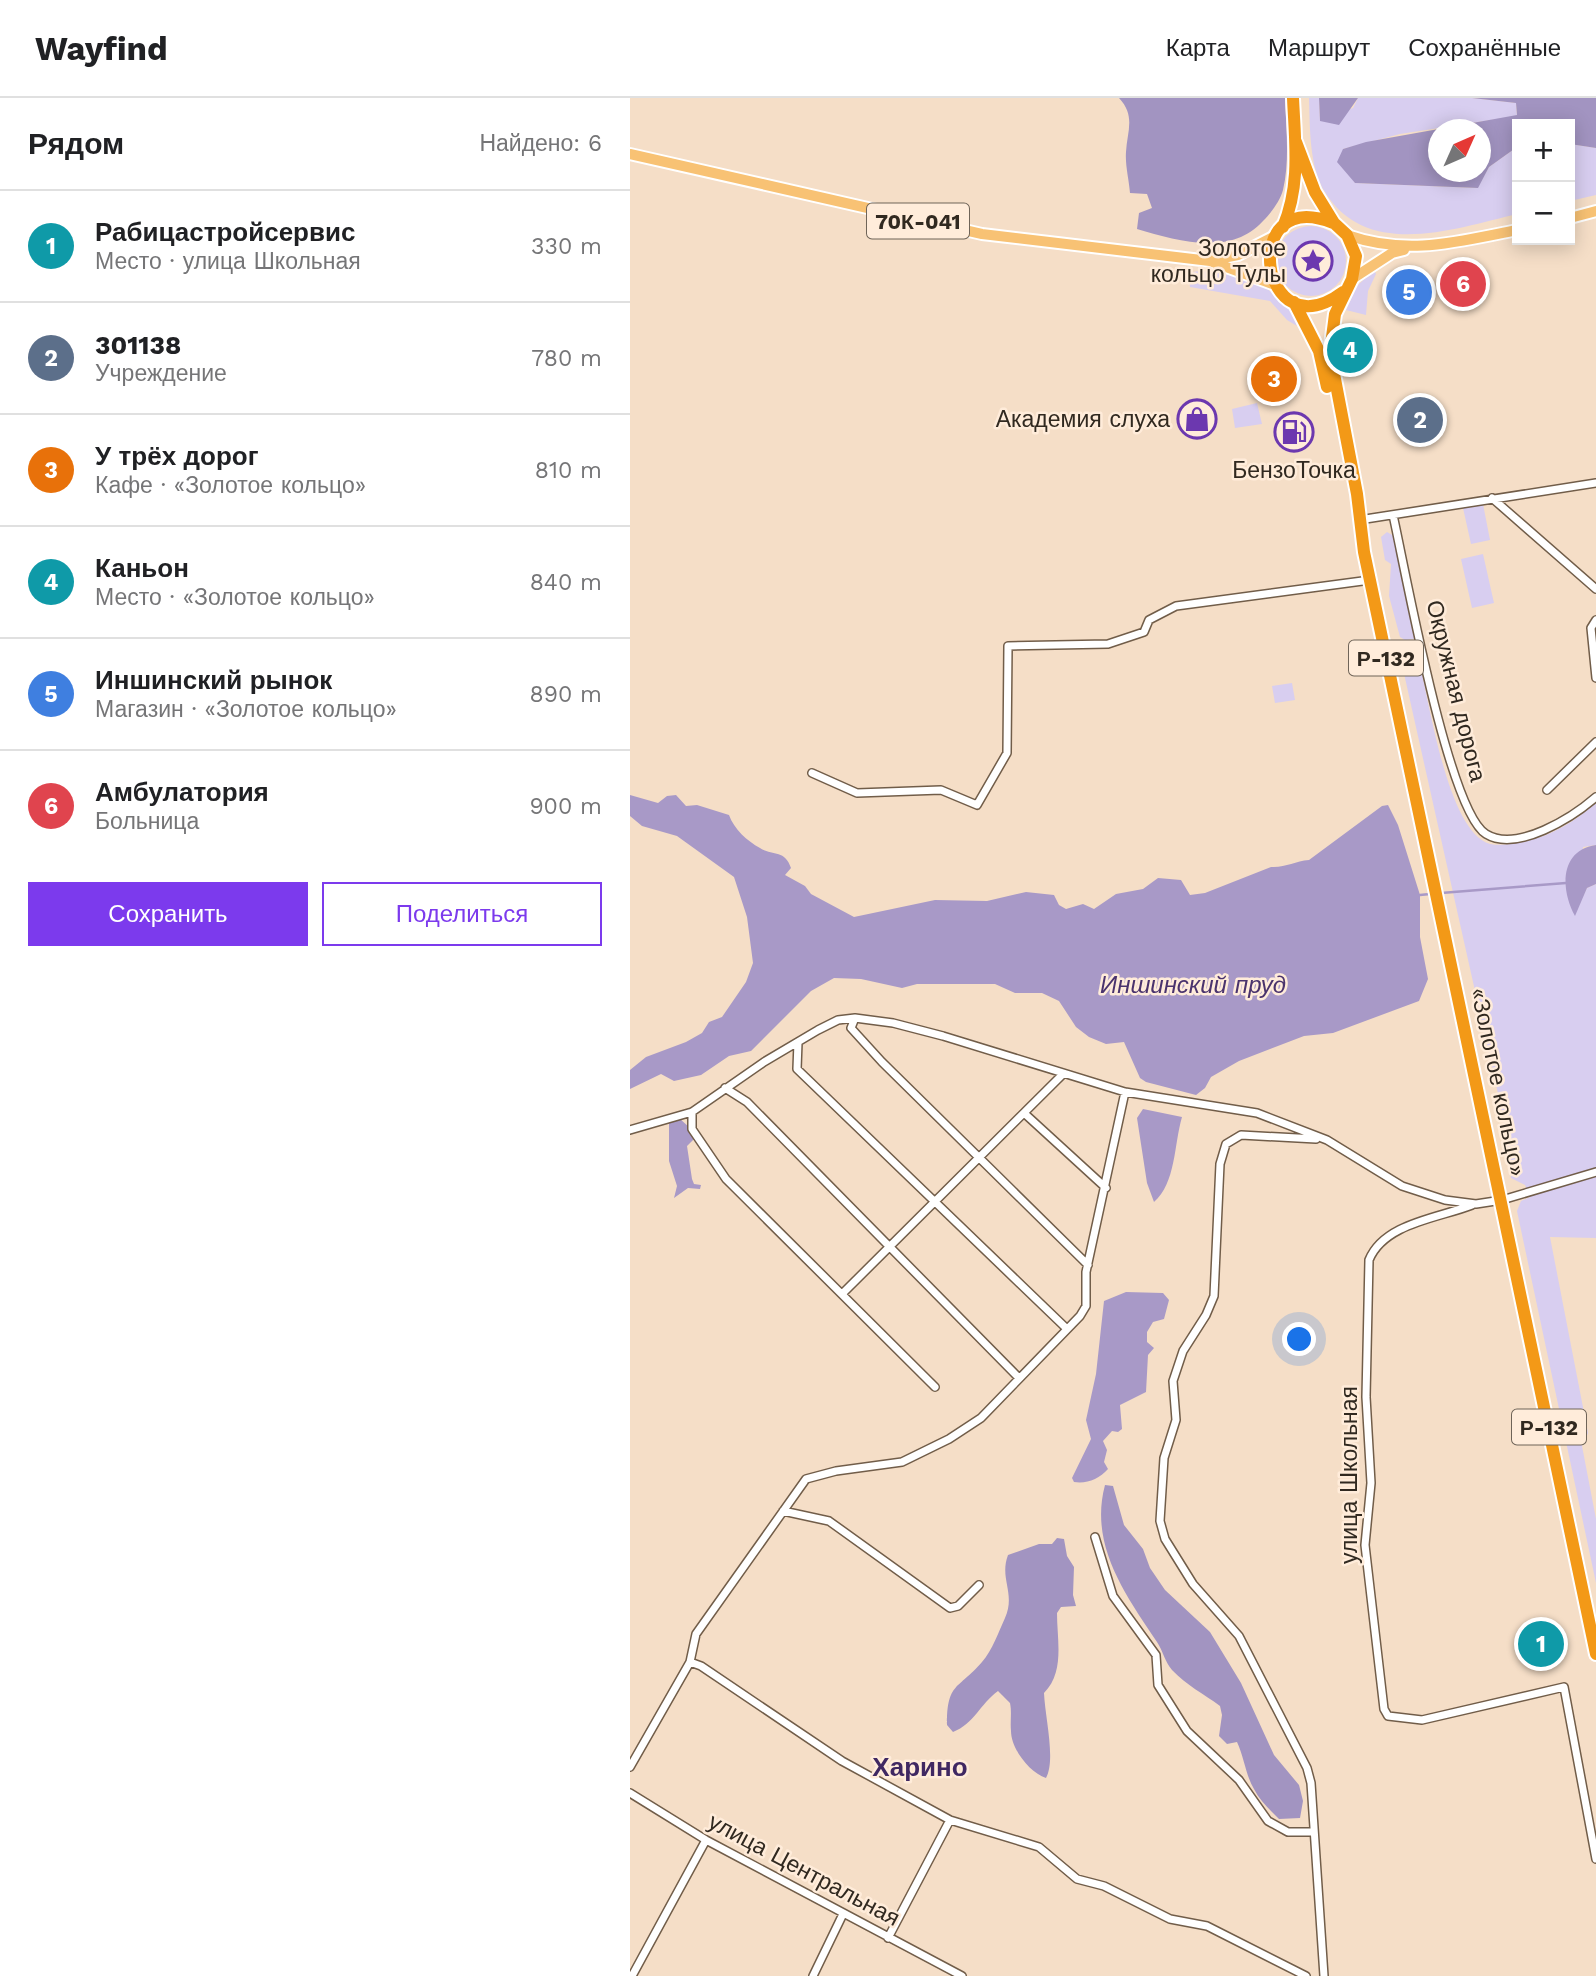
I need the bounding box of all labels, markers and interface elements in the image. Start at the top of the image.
text: Wayfind [35,29,168,68]
text: Карта [1166,34,1230,62]
text: Маршрут [1268,34,1370,62]
text: Сохранённые [1408,34,1561,62]
north arrow [1428,119,1491,182]
map controls [1512,119,1575,245]
button: + [1512,119,1575,182]
text: Рядом [28,126,124,161]
text: Найдено: 6 [479,130,602,157]
button: − [1512,182,1575,245]
road number: 70К-041 [867,204,969,238]
text: Рабицастройсервис [95,217,355,247]
text: 1 [46,233,56,260]
text: 330 m [531,233,602,260]
place label: Золотое кольцо Тулы [1151,235,1286,288]
place icon: Золотое кольцо Тулы [1292,240,1334,282]
text: Место · улица Школьная [95,248,361,275]
pin: 6 [1440,258,1486,310]
pin: 5 [1386,266,1432,318]
pin: 4 [1327,324,1373,376]
text: 301138 [95,330,181,360]
text: 2 [44,345,58,372]
text: 780 m [531,345,602,372]
pin: 3 [1251,353,1297,405]
text: Учреждение [95,360,227,387]
pin: 2 [1397,394,1443,446]
shop icon: Академия слуха [1176,398,1218,440]
place label: Академия слуха [996,406,1170,433]
fuel station icon: БензоТочка [1273,411,1315,453]
text: У трёх дорог [95,441,259,471]
text: 3 [44,457,58,484]
text: 810 m [535,457,602,484]
place label: БензоТочка [1232,457,1356,484]
text: Кафе · «Золотое кольцо» [95,472,366,499]
text: Каньон [95,553,189,583]
text: 4 [44,569,58,596]
text: 840 m [530,569,602,596]
text: Место · «Золотое кольцо» [95,584,375,611]
street label: Окружная дорога [1420,598,1492,785]
road number: Р-132 [1349,640,1423,676]
text: Иншинский рынок [95,665,332,695]
text: 5 [44,681,58,708]
text: 890 m [530,681,602,708]
text: Магазин · «Золотое кольцо» [95,696,397,723]
text: Амбулатория [95,777,269,807]
text: 6 [44,793,58,820]
text: 900 m [529,793,602,820]
text: Больница [95,808,199,835]
button: Сохранить [28,882,308,946]
button: Поделиться [322,882,602,946]
water label: Иншинский пруд [1100,971,1286,999]
street label: «Золотое кольцо» [1465,985,1531,1179]
your location [1282,1322,1316,1356]
street label: улица Школьная [1336,1386,1363,1564]
road number: Р-132 [1512,1410,1586,1444]
pin: 1 [1518,1618,1564,1670]
district label: Харино [872,1752,968,1782]
street label: улица Центральная [704,1808,904,1932]

